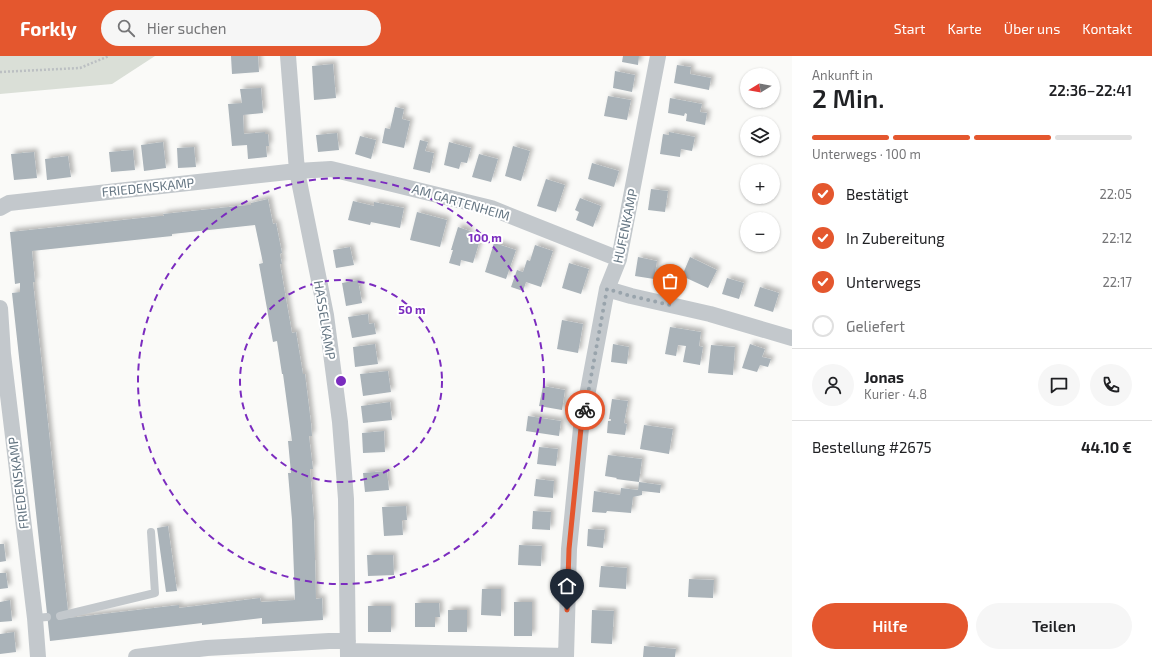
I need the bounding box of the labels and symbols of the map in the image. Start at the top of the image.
north arrow [740,68,780,108]
street label: FRIEDENSKAMP [101,174,195,200]
street label: AM GARTENHEIM [410,180,512,224]
street label: HUFENKAMP [609,187,641,265]
text: 100 m [468,230,502,244]
pin [653,264,687,305]
street label: HASSELKAMP [311,279,339,361]
text: 50 m [398,302,426,316]
centre of rings [334,374,348,388]
courier [565,390,605,430]
street label: FRIEDENSKAMP [4,436,32,530]
pin [550,569,584,610]

